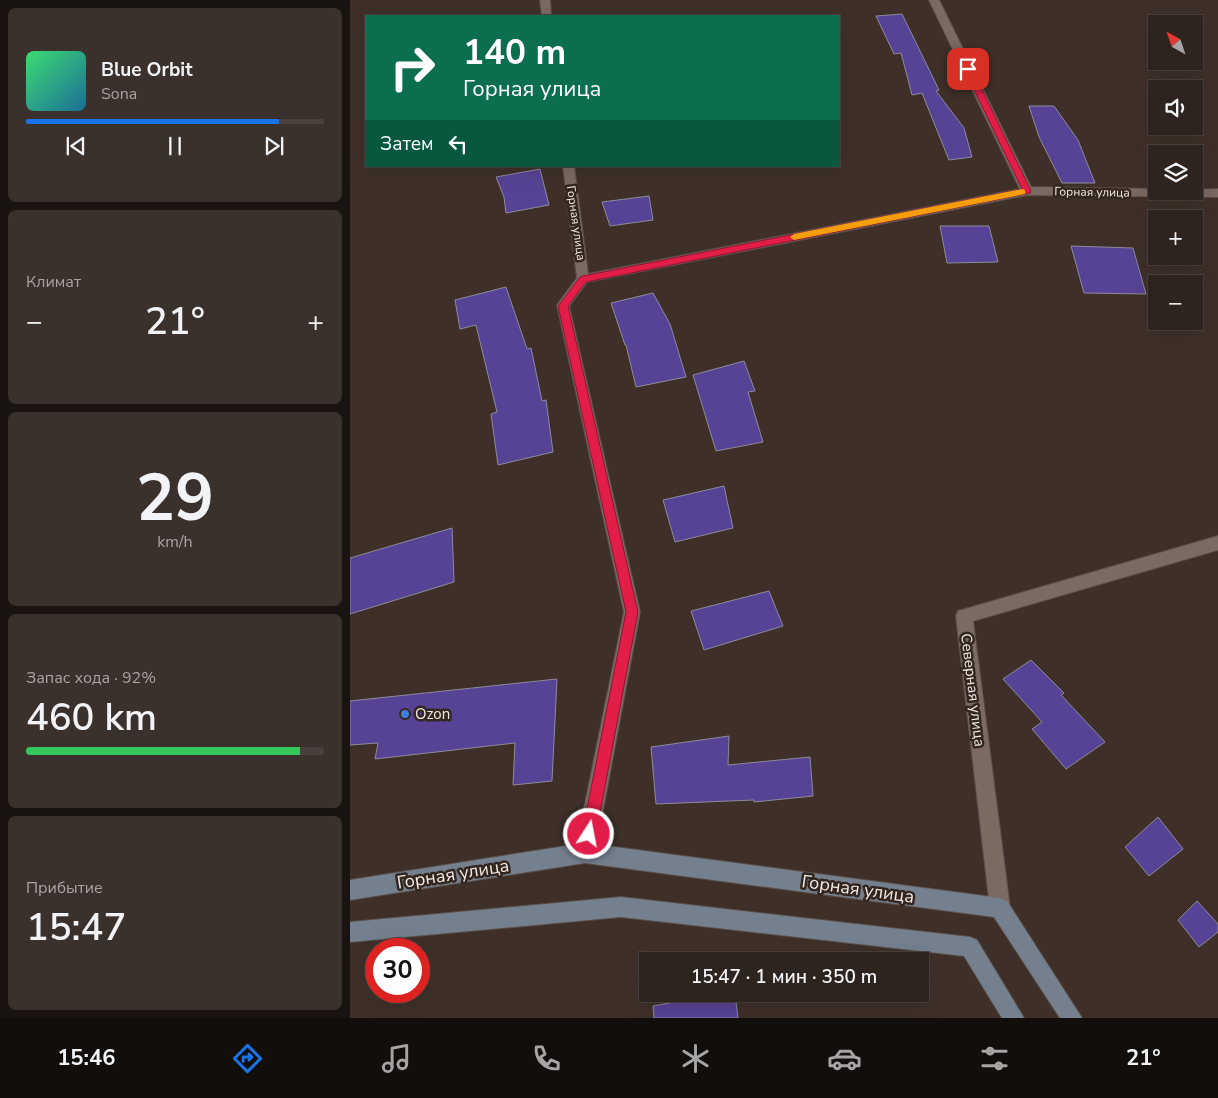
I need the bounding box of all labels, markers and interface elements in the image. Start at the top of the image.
north arrow [1148,15,1202,70]
map controls [1148,15,1203,330]
text: 140 m [463,29,566,76]
icon: right [380,35,445,100]
pin [947,48,989,90]
icon: arrive [954,55,982,83]
text: Blue Orbit [101,57,192,83]
text: Горная улица [463,74,601,104]
button: sound [1148,80,1203,135]
text: Sona [101,83,137,105]
icon: left [444,130,472,158]
text: Затем [380,131,434,157]
icon: previous [62,132,90,160]
icon: pause [161,132,189,160]
icon: next [260,132,288,160]
button: layers [1148,145,1203,200]
street label: Горная улица [1054,183,1130,201]
street label: Горная улица [563,184,589,262]
button: + [1148,210,1203,265]
text: Климат [26,271,81,293]
button: − [1148,275,1203,330]
text: 21° [145,296,205,347]
text: − [26,303,43,341]
text: + [307,303,324,341]
text: 29 [136,454,214,543]
text: km/h [157,531,193,553]
street label: Северная улица [956,632,990,748]
text: Запас хода · 92% [26,667,156,689]
text: 460 km [26,692,157,743]
place label: Ozon [415,704,450,724]
marker: Ozon [399,708,411,720]
position arrow [562,807,614,859]
street label: Горная улица [395,853,511,895]
street label: Горная улица [800,869,916,909]
text: Прибытие [26,877,103,899]
text: 15:47 [26,902,126,953]
speed limit sign: 30 [365,938,430,1003]
text: 15:47 · 1 мин · 350 m [691,964,877,990]
icon: directions [230,1041,265,1076]
icon: music [379,1041,414,1076]
icon: phone [529,1041,564,1076]
icon: climate [678,1041,713,1076]
icon: car [827,1041,862,1076]
icon: filters [977,1041,1012,1076]
text: 15:46 [57,1043,115,1073]
text: 21° [1126,1043,1161,1073]

